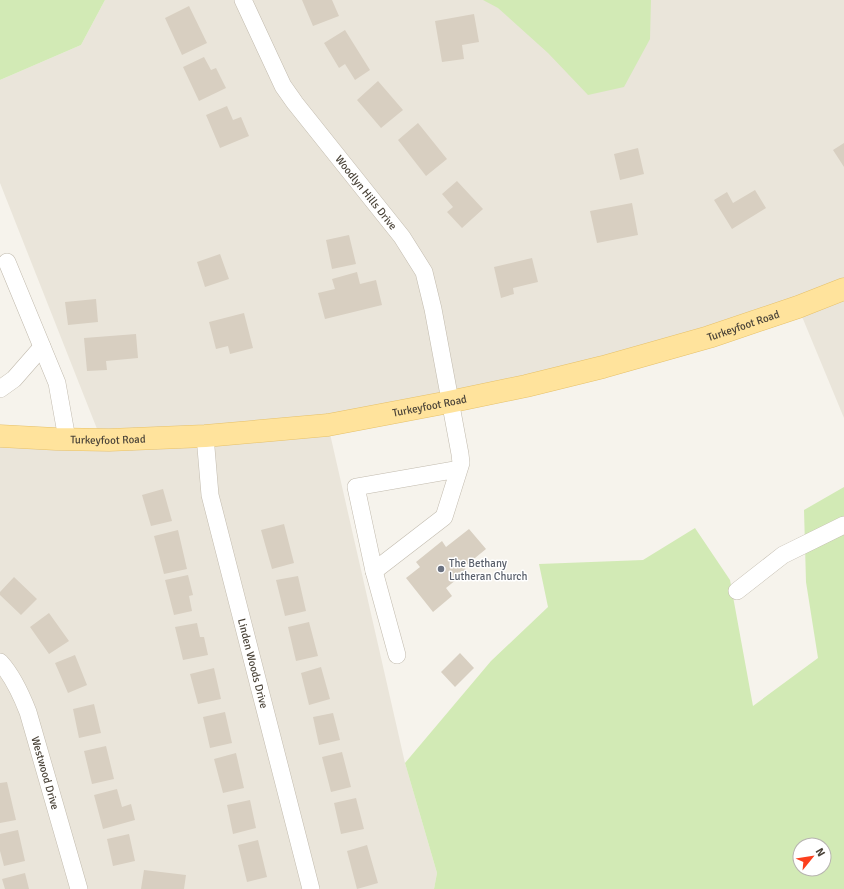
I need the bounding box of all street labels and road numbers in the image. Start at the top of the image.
street label: Woodlyn Hills Drive [333,153,400,232]
street label: Turkeyfoot Road [705,307,781,344]
street label: Turkeyfoot Road [391,392,468,419]
street label: Turkeyfoot Road [70,432,146,447]
street label: Linden Woods Drive [235,617,271,710]
street label: Westwood Drive [29,735,62,811]

